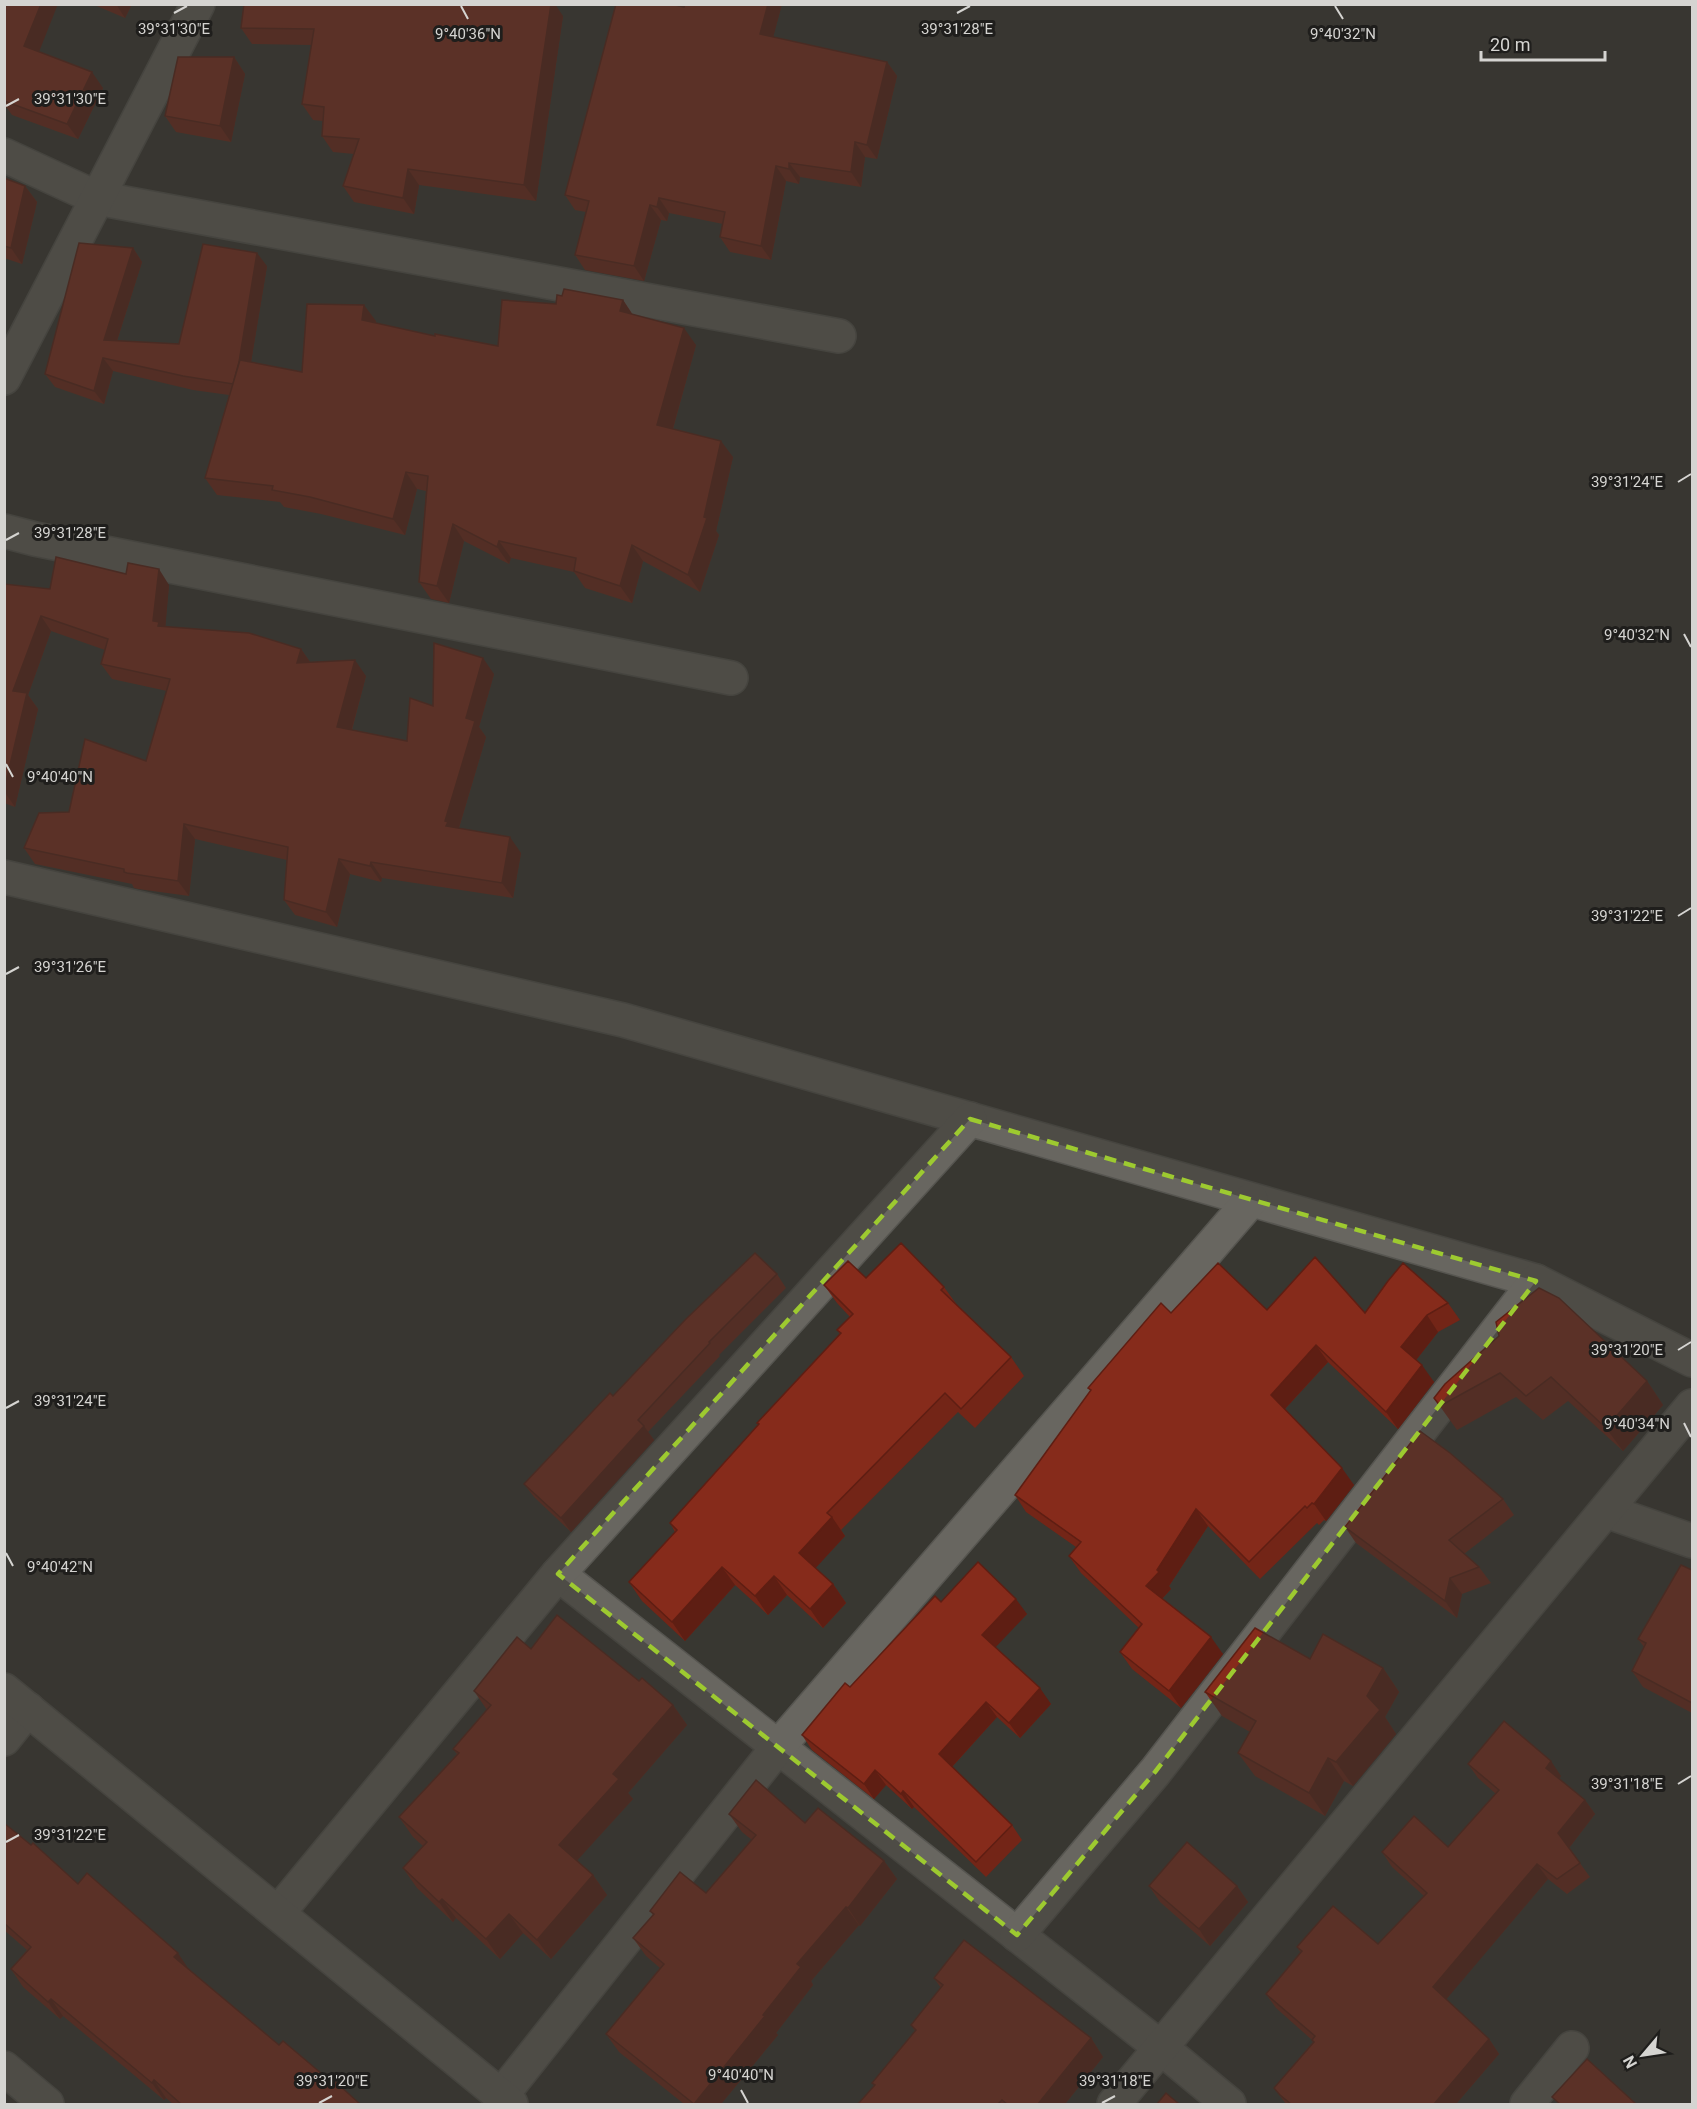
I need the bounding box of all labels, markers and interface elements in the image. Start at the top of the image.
text: 39°31'30"E [138,20,211,38]
text: 39°31'28"E [921,20,994,38]
scale bar [1481,24,1606,62]
text: 9°40'36"N [435,25,501,43]
text: 9°40'32"N [1310,25,1376,43]
text: 20 m [1490,34,1530,55]
text: 39°31'30"E [34,90,107,108]
text: 39°31'24"E [1591,473,1664,491]
text: 39°31'28"E [34,524,107,542]
text: 9°40'32"N [1604,626,1670,644]
text: 9°40'40"N [27,768,93,786]
text: 39°31'22"E [1591,907,1664,925]
text: 39°31'26"E [34,958,107,976]
text: 39°31'20"E [1591,1341,1664,1359]
text: 39°31'24"E [34,1392,107,1410]
text: 9°40'34"N [1604,1415,1670,1433]
text: 9°40'42"N [27,1558,93,1576]
text: 39°31'18"E [1591,1775,1664,1793]
text: 39°31'22"E [34,1826,107,1844]
north arrow [1613,2025,1673,2085]
text: N [1619,2052,1641,2072]
text: 9°40'40"N [708,2066,774,2084]
text: 39°31'20"E [296,2072,369,2090]
text: 39°31'18"E [1079,2072,1152,2090]

